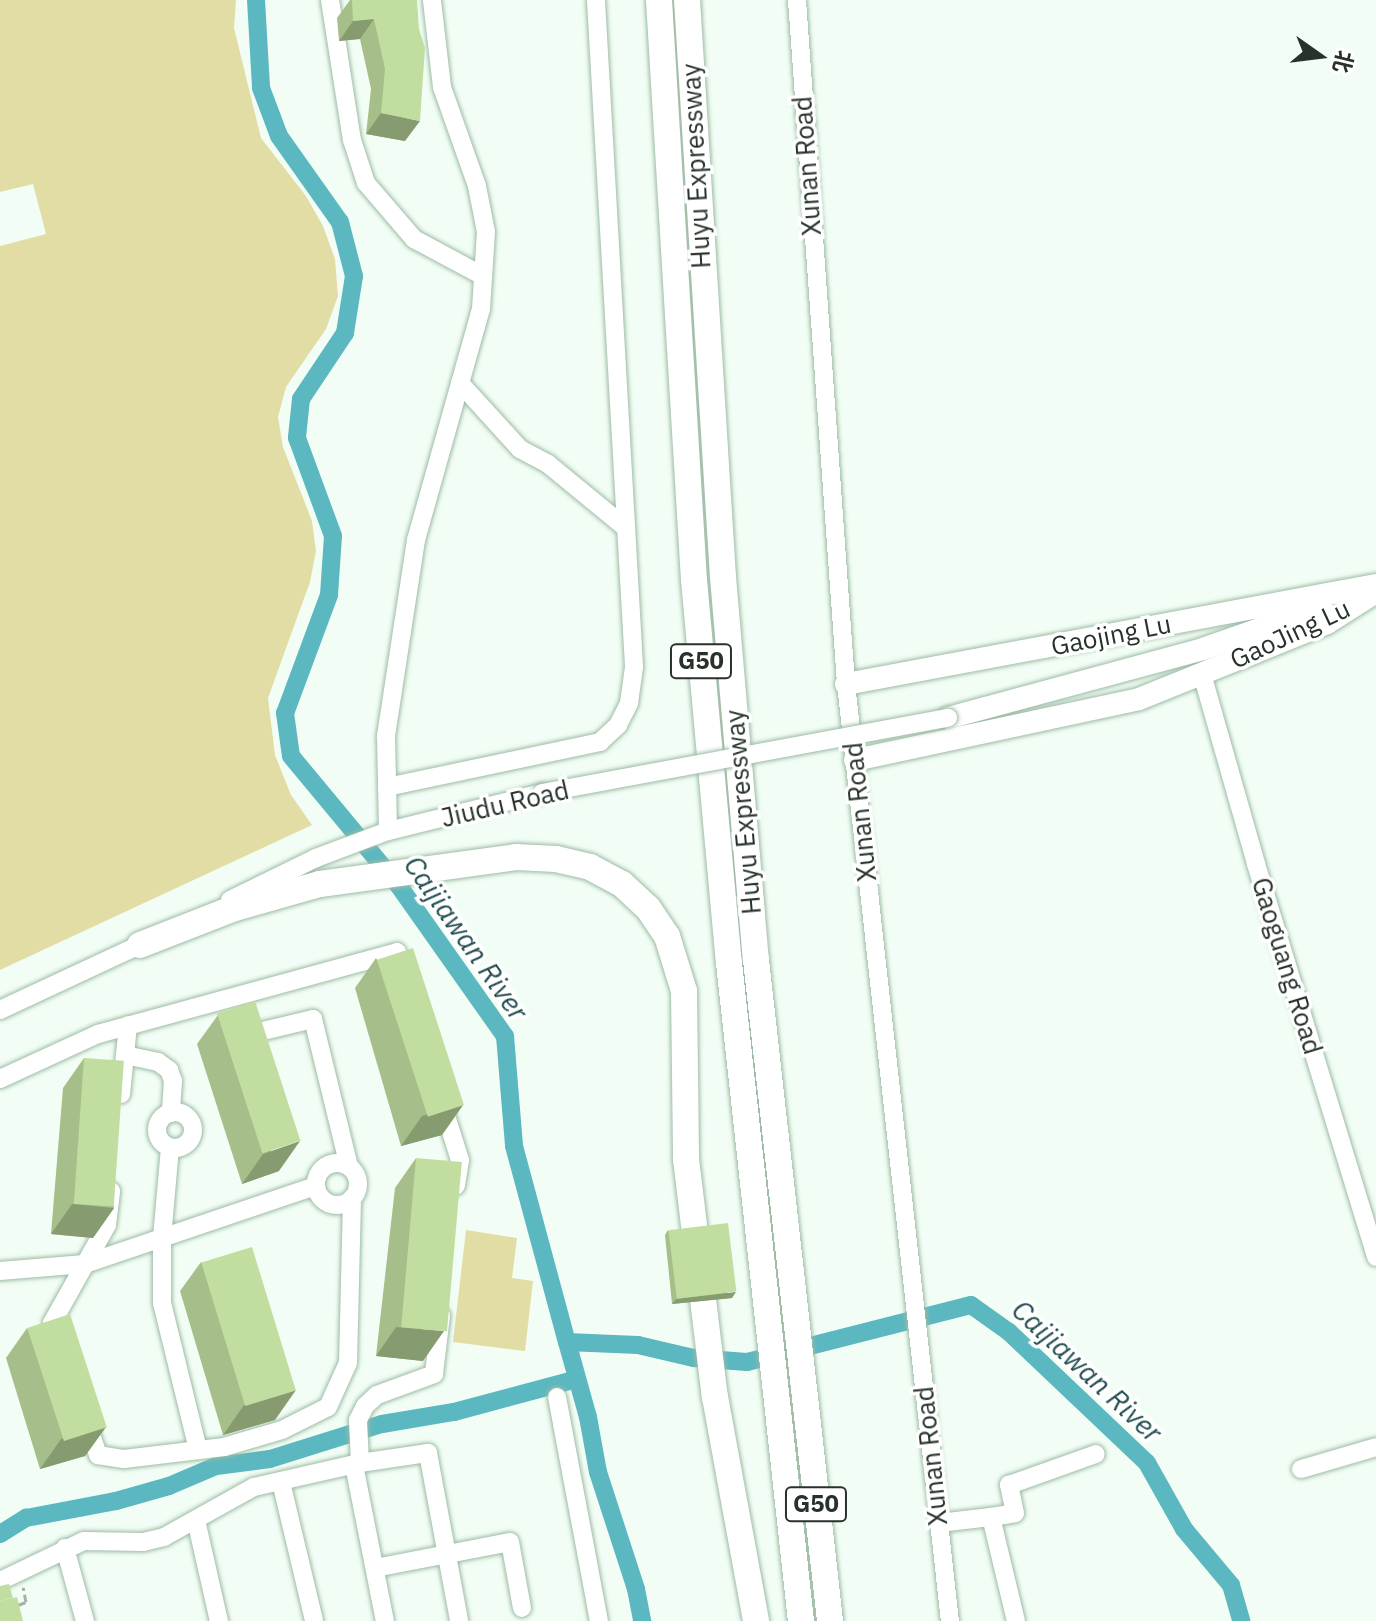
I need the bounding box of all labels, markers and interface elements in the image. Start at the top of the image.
north arrow [1280,16,1360,96]
text: 北 [1327,48,1361,76]
street label: Huyu Expressway [675,63,717,269]
street label: Xunan Road [787,95,827,237]
street label: GaoJing Lu [1225,593,1355,675]
street label: Gaojing Lu [1048,608,1174,662]
road number: G50 [669,641,733,681]
street label: Huyu Expressway [719,708,767,916]
street label: Xunan Road [837,741,883,883]
street label: Jiudu Road [438,774,572,834]
water label: Caijiawan River [397,849,535,1027]
street label: Gaoguang Road [1245,874,1329,1058]
water label: Caijiawan River [1005,1293,1169,1449]
street label: Xunan Road [908,1385,954,1527]
road number: G50 [784,1484,848,1524]

